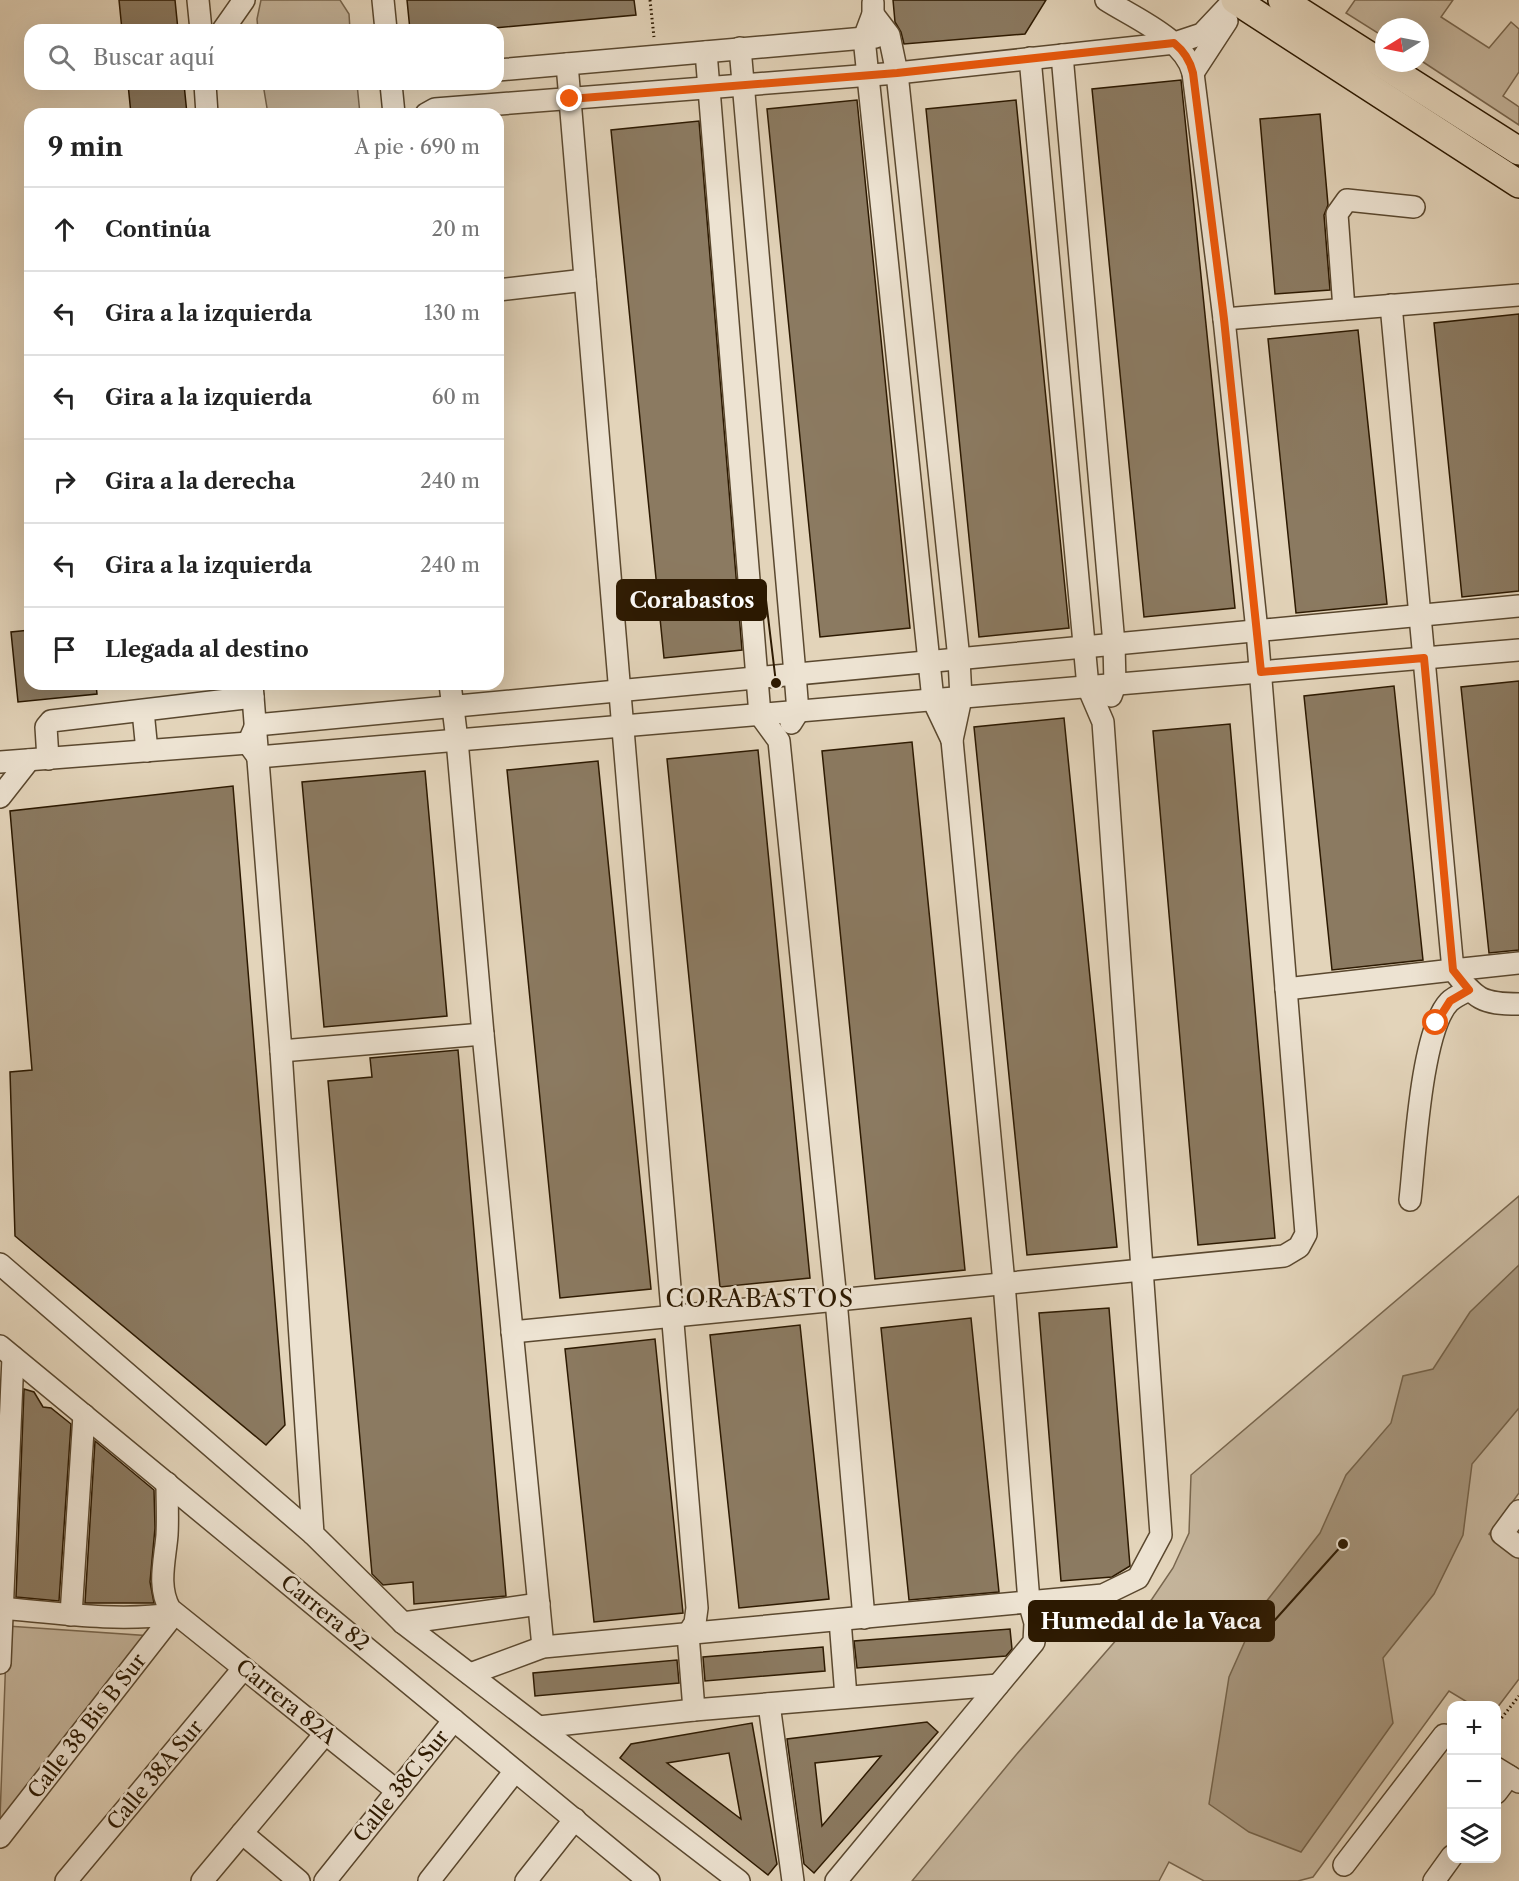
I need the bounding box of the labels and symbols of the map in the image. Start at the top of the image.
north arrow [1375,18,1429,72]
route end [556,85,582,111]
callout: Corabastos [617,580,766,620]
text: Corabastos [629,587,755,614]
route start [1422,1009,1448,1035]
district label: CORABASTOS [665,1284,855,1313]
street label: Carrera 82 [276,1570,374,1656]
callout: Humedal de la Vaca [1029,1601,1274,1641]
text: Humedal de la Vaca [1041,1608,1262,1635]
street label: Calle 38 Bis B Sur [22,1648,151,1803]
street label: Carrera 82A [231,1654,342,1750]
street label: Calle 38A Sur [101,1715,208,1835]
street label: Calle 38C Sur [348,1724,454,1847]

